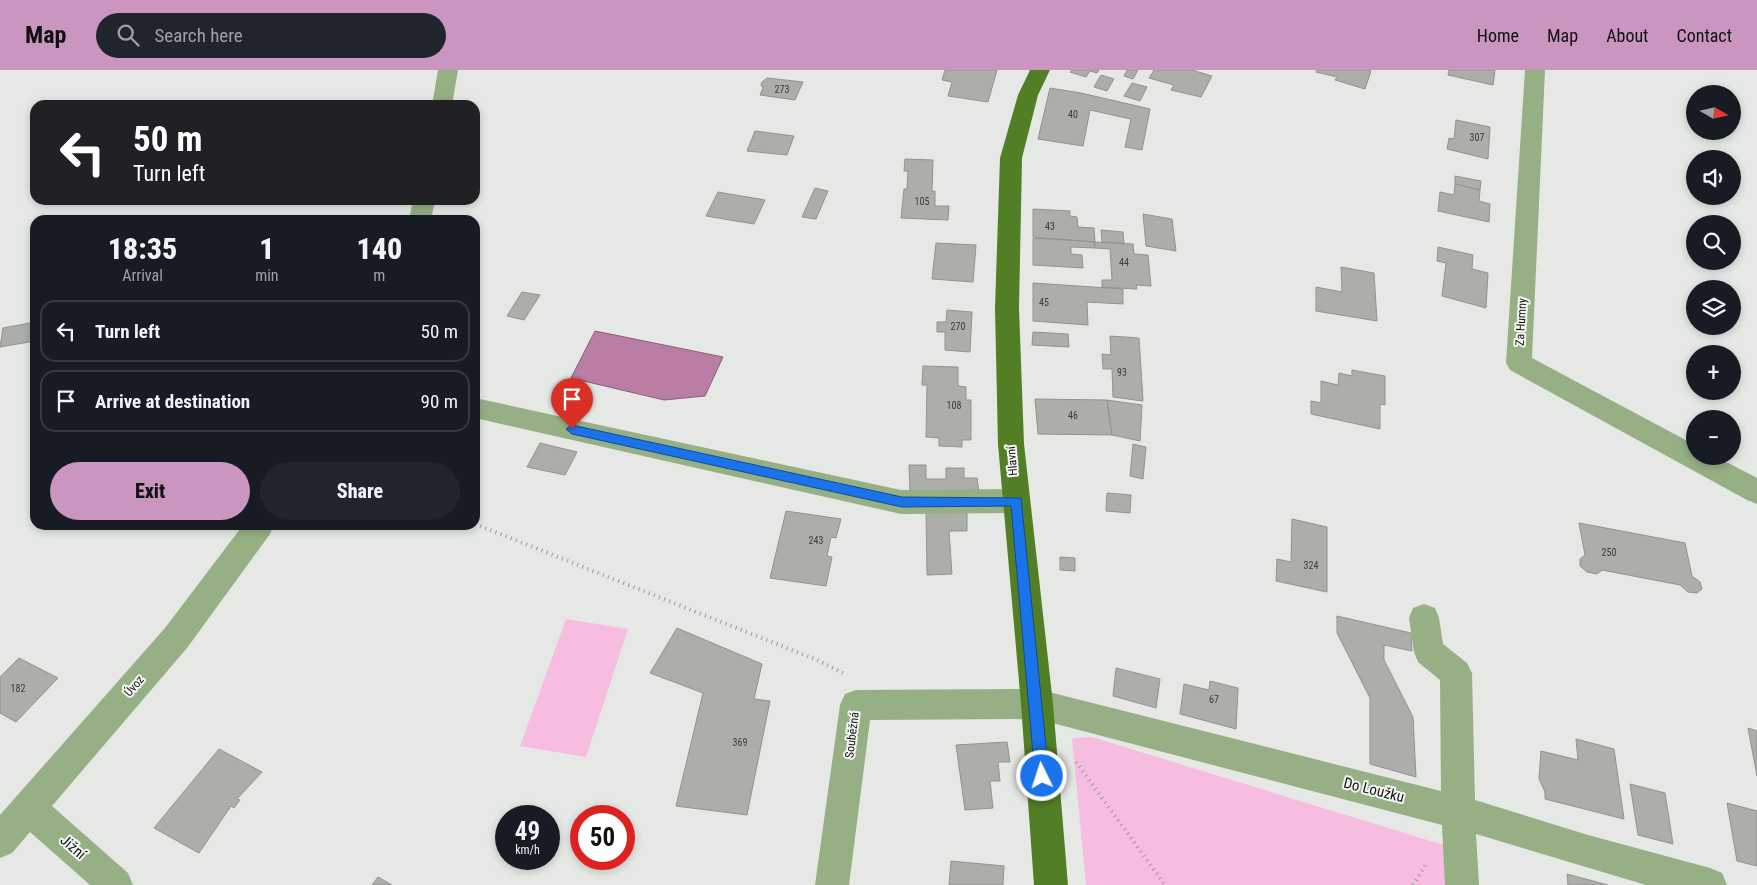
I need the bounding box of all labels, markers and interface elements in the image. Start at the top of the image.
search box [96,13,446,58]
text: Map [25,21,66,49]
icon: search [114,21,142,49]
text: Search here [154,24,243,47]
text: Home [1477,25,1519,46]
text: Map [1547,25,1578,46]
text: About [1606,25,1648,46]
text: Contact [1676,25,1732,46]
house number: 273 [775,84,789,95]
north arrow [1686,85,1741,140]
map controls [1686,85,1741,465]
house number: 40 [1068,109,1078,120]
text: 50 m [133,119,202,160]
icon: left [50,120,115,185]
house number: 307 [1470,132,1484,143]
button: sound [1686,150,1741,205]
text: Turn left [133,161,205,186]
house number: 105 [915,196,929,207]
button: search [1686,215,1741,270]
house number: 43 [1045,221,1055,232]
text: 18:35 [108,231,177,266]
text: 1 [259,231,274,266]
text: 140 [356,231,402,266]
house number: 44 [1119,257,1129,268]
text: Arrival [122,266,163,285]
text: min [255,266,279,285]
text: m [373,266,385,285]
button: layers [1686,280,1741,335]
house number: 45 [1039,297,1049,308]
street label: Za Humny [1513,298,1529,346]
icon: left [52,317,80,345]
text: Turn left [95,320,160,343]
text: 50 m [421,320,458,343]
house number: 270 [951,321,965,332]
button: + [1686,345,1741,400]
house number: 93 [1117,367,1127,378]
pin [551,378,593,429]
icon: arrive [558,385,586,413]
icon: arrive [52,387,80,415]
text: Arrive at destination [95,390,250,413]
text: 90 m [421,390,458,413]
house number: 108 [947,400,961,411]
house number: 46 [1068,410,1078,421]
button: − [1686,410,1741,465]
street label: Hlavní [1004,444,1020,476]
button: Exit [50,462,250,520]
button: Share [260,462,460,520]
house number: 243 [809,535,823,546]
house number: 250 [1602,547,1616,558]
house number: 324 [1304,560,1318,571]
street label: Úvoz [120,672,147,699]
house number: 182 [11,683,25,694]
house number: 67 [1209,694,1219,705]
street label: Souběžná [842,711,862,759]
house number: 369 [733,737,747,748]
position arrow [1015,749,1067,801]
street label: Do Loužku [1342,774,1406,806]
speed limit sign: 50 [570,805,635,870]
text: 49 [515,817,540,846]
street label: Jižní [57,831,91,864]
text: km/h [515,843,540,857]

